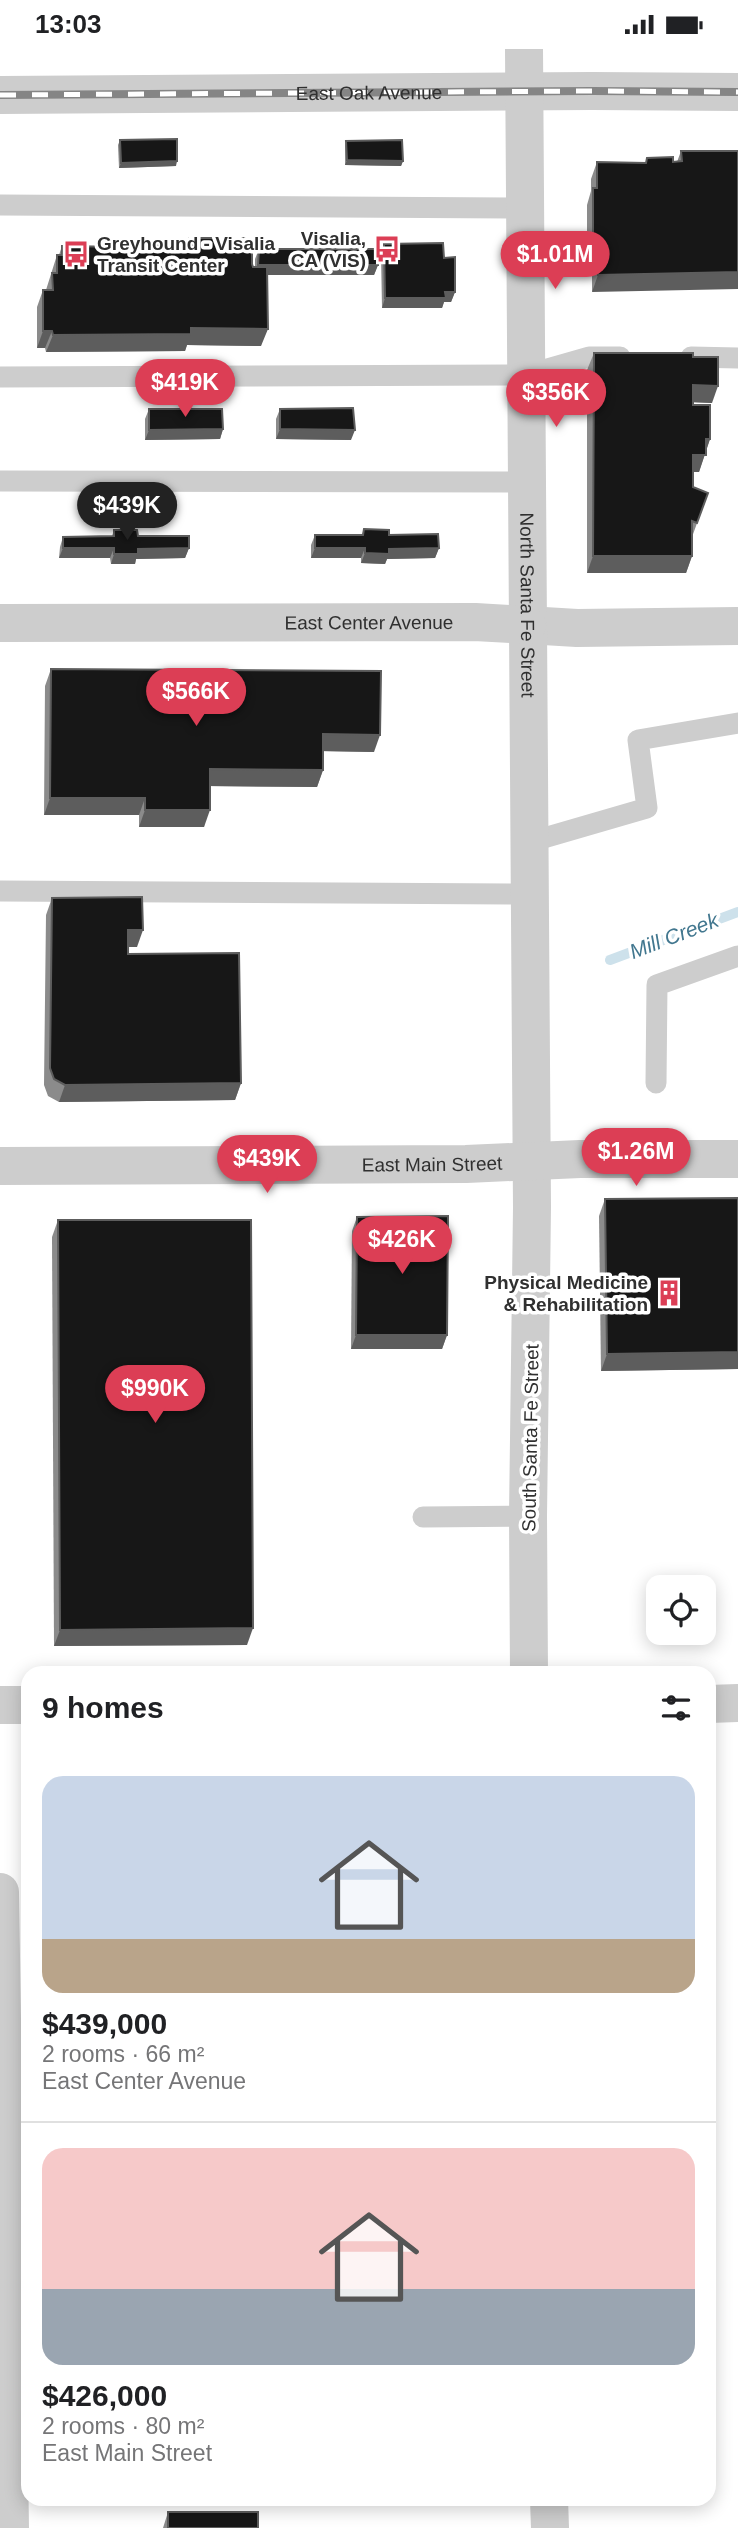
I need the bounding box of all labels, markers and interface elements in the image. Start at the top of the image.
text: 13:03 [35,9,102,39]
street label: East Oak Avenue [296,82,442,104]
place label: Visalia, CA (VIS) [291,228,366,271]
pin: $1.01M [498,231,612,291]
place label: Greyhound - Visalia Transit Center [97,233,276,276]
bus stop icon: Visalia, CA (VIS) [372,234,402,264]
bus stop icon: Greyhound - Visalia Transit Center [61,239,91,269]
text: $1.01M [517,241,593,267]
pin: $419K [136,359,234,419]
text: $419K [151,369,219,395]
pin: $356K [507,369,605,429]
text: $356K [522,379,590,405]
pin: $439K [78,483,176,542]
text: $439K [93,492,161,518]
street label: North Santa Fe Street [516,512,538,698]
street label: East Center Avenue [285,612,453,633]
pin: $566K [147,669,245,728]
text: $566K [162,678,230,704]
water label: Mill Creek [626,908,723,963]
pin: $1.26M [579,1129,693,1188]
pin: $439K [218,1135,316,1195]
text: $1.26M [598,1138,674,1164]
text: $439K [233,1145,301,1171]
street label: East Main Street [362,1152,503,1175]
pin: $426K [353,1217,451,1276]
text: $426K [368,1226,436,1252]
place label: Physical Medicine & Rehabilitation [484,1272,648,1315]
building icon: Physical Medicine & Rehabilitation [654,1278,684,1308]
street label: South Santa Fe Street [518,1343,543,1532]
pin: $990K [106,1365,204,1425]
text: $990K [121,1375,189,1401]
map controls [646,1575,716,1645]
button: locate [646,1575,716,1645]
icon: filters [657,1689,695,1727]
text: 9 homes [42,1691,164,1724]
icon: home [306,1822,432,1948]
text: $439,000 [42,2007,167,2040]
text: 2 rooms · 66 m² [42,2041,204,2067]
text: East Center Avenue [42,2068,246,2094]
icon: home [306,2194,432,2320]
text: $426,000 [42,2379,167,2412]
text: 2 rooms · 80 m² [42,2413,204,2439]
text: East Main Street [42,2440,212,2466]

